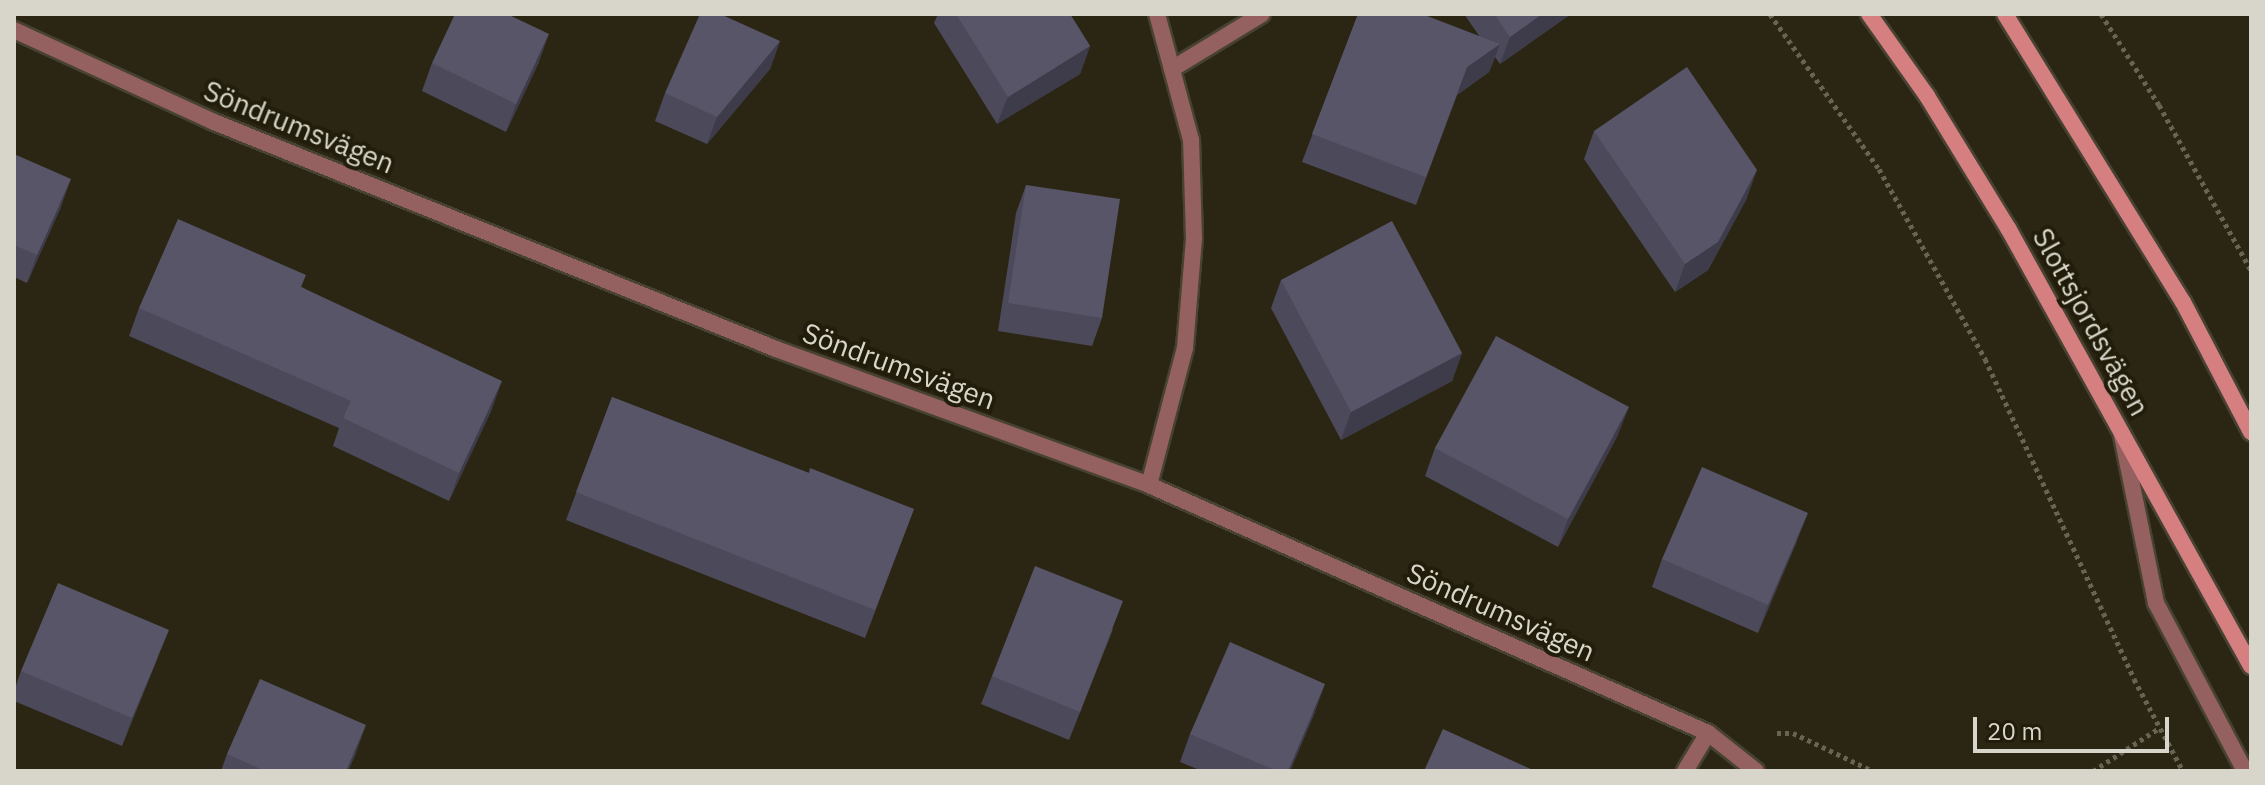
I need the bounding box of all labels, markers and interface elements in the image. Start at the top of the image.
street label: Söndrumsvägen [199,74,399,180]
street label: Slottsjordsvägen [2026,222,2156,422]
street label: Söndrumsvägen [798,316,1000,416]
street label: Söndrumsvägen [1402,555,1600,669]
scale bar [1977,701,2173,751]
text: 20 m [1987,715,2042,747]

